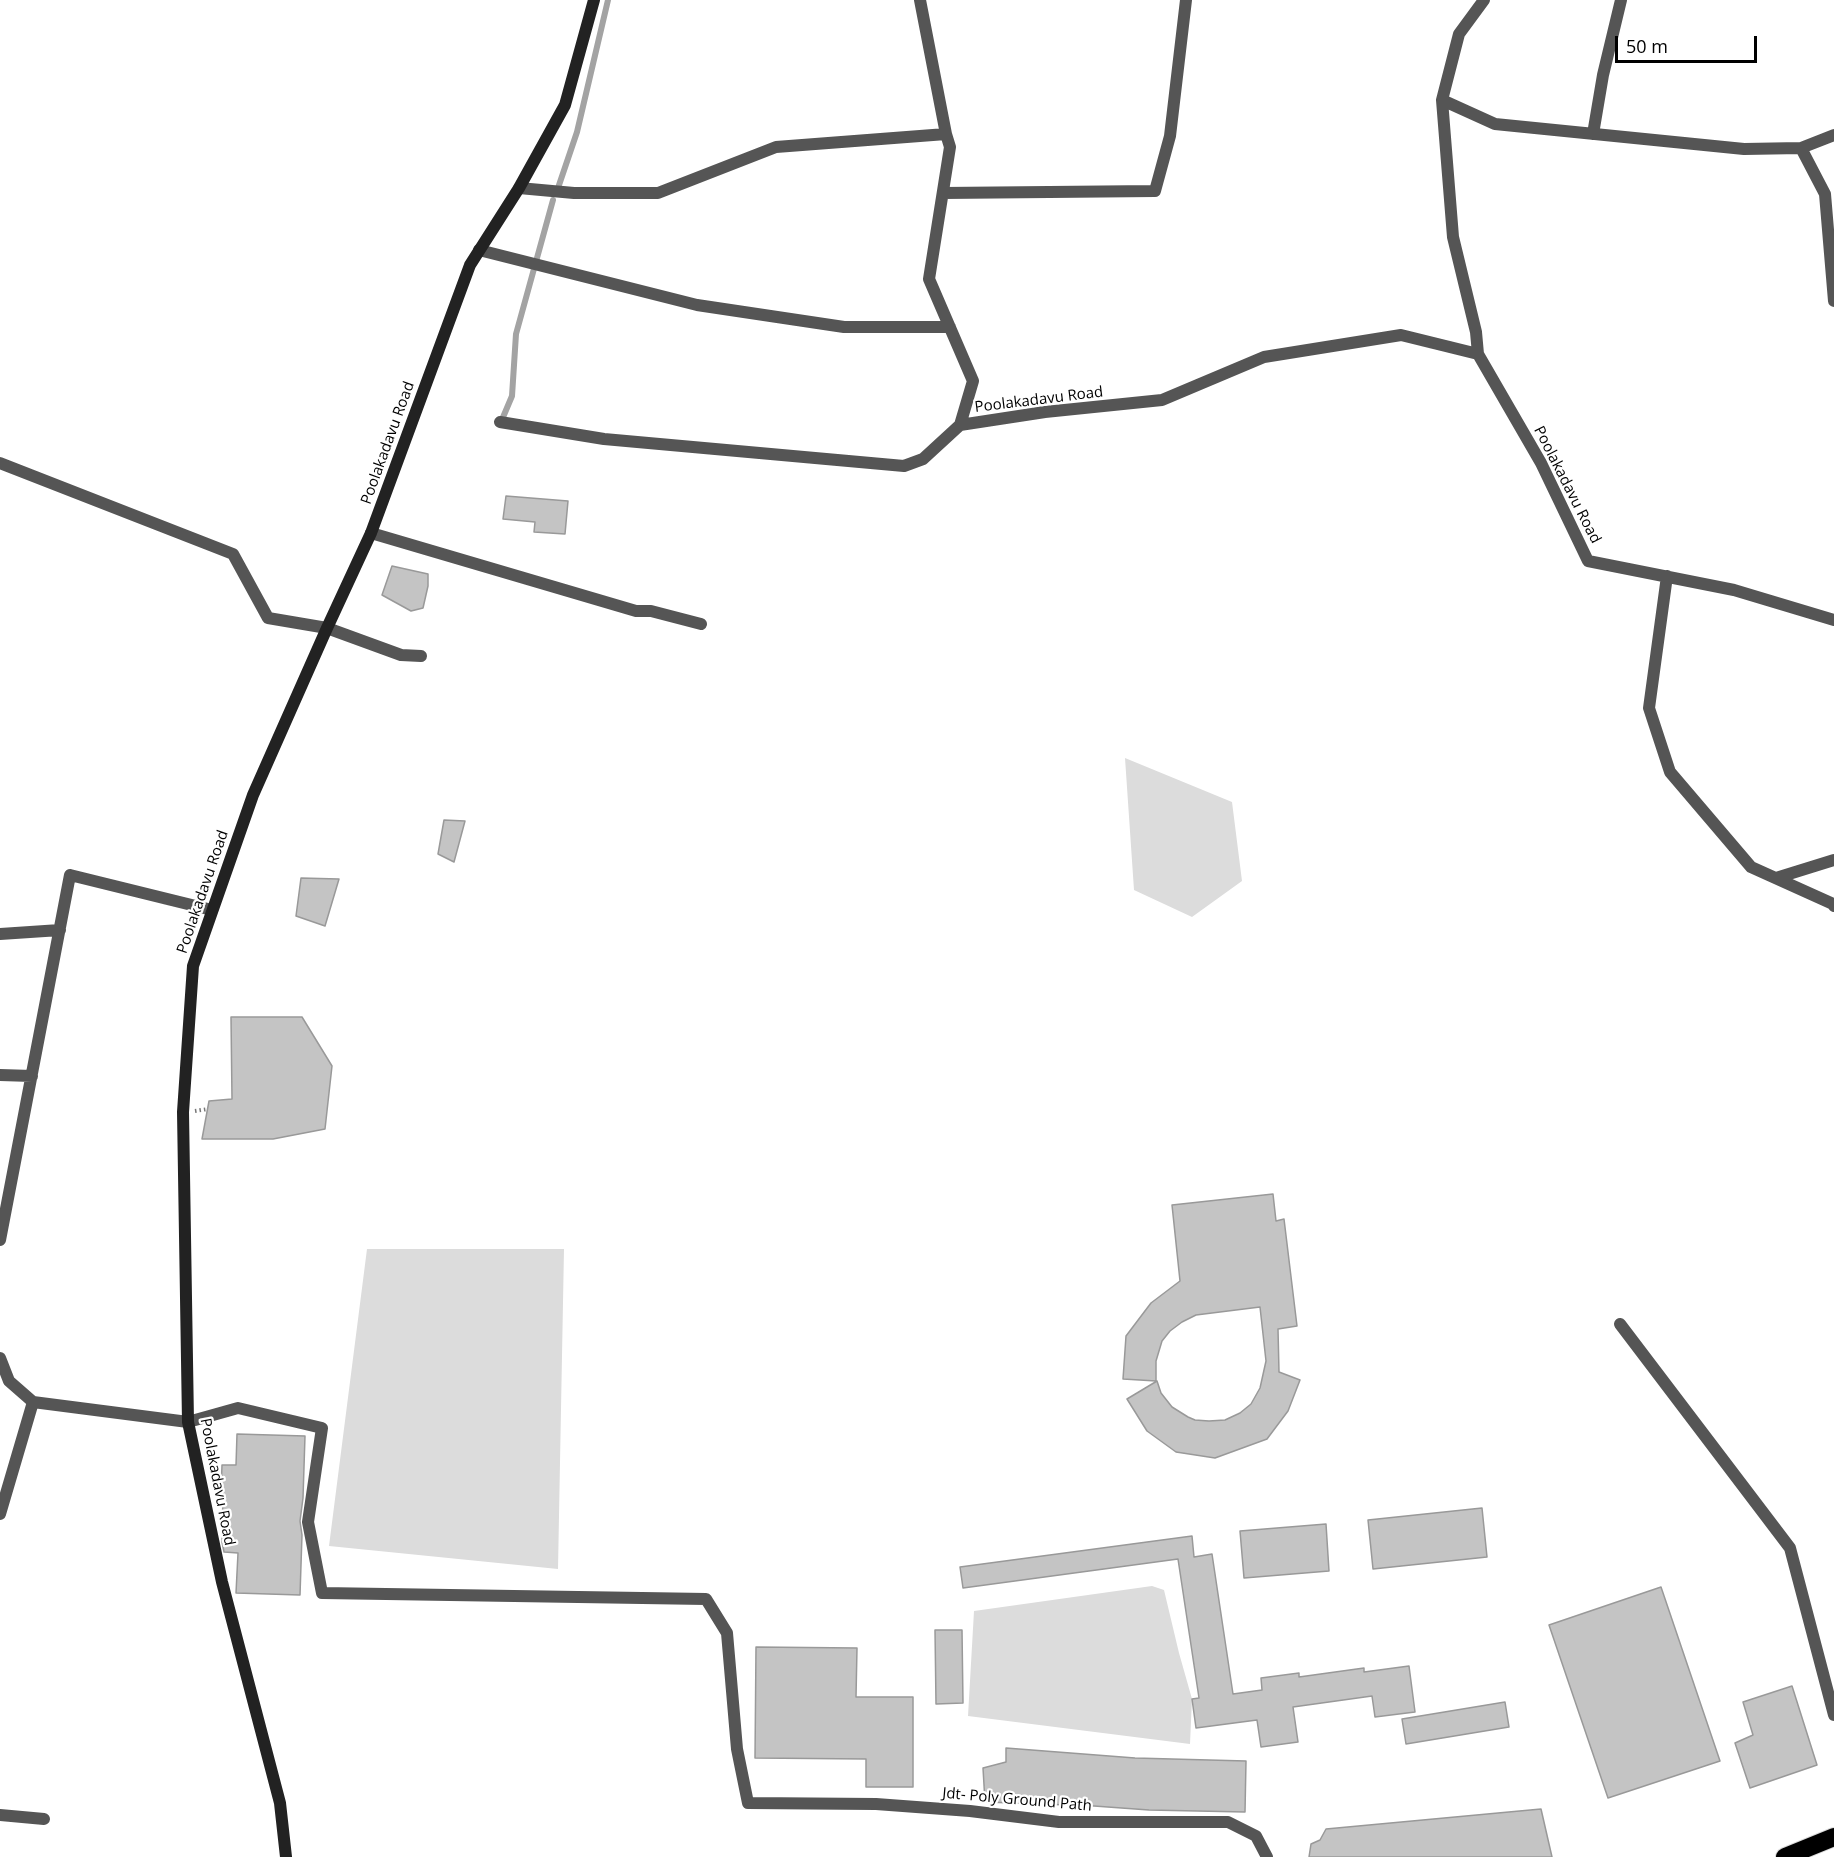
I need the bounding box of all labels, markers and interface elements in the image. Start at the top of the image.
scale bar [1618,24,1760,62]
text: 50 m [1626,34,1668,58]
street label: Poolakadavu Road [357,379,419,507]
street label: Poolakadavu Road [974,383,1104,417]
street label: Poolakadavu Road [1530,423,1604,547]
street label: Poolakadavu Road [173,828,233,956]
street label: Poolakadavu Road [196,1417,238,1547]
street label: Jdt- Poly Ground Path [942,1784,1092,1816]

